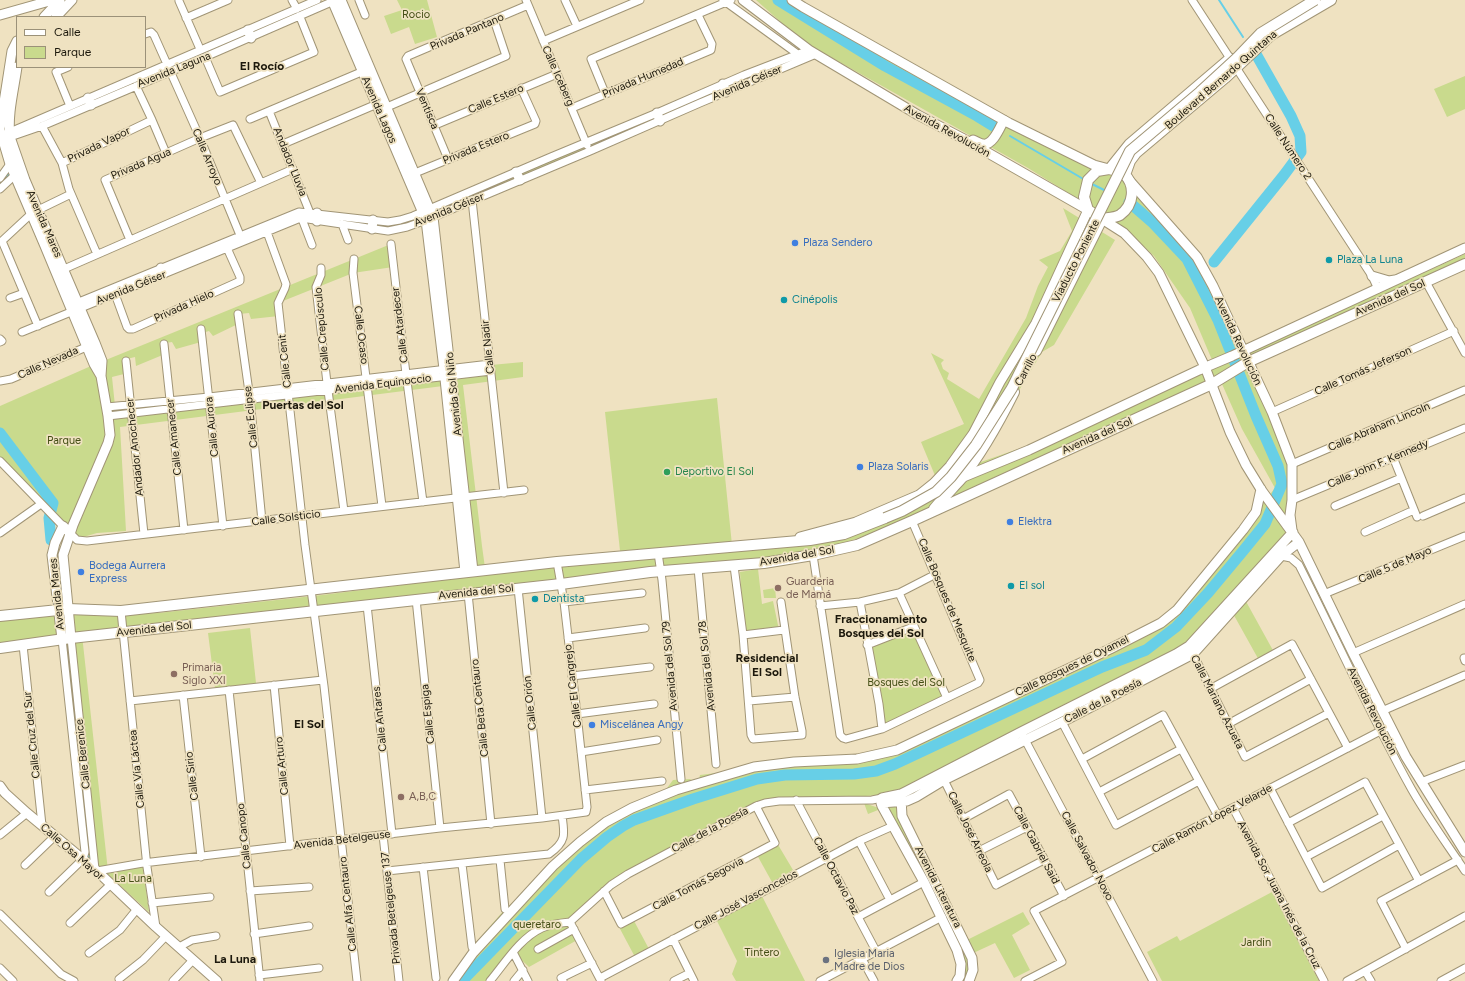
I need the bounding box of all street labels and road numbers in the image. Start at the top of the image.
street label: Privada Pantano [428,11,506,53]
street label: Boulevard Bernardo Quintana [1162,28,1280,132]
street label: Calle Iceberg [539,44,577,108]
street label: Avenida Laguna [135,49,213,91]
street label: Privada Humedad [600,55,686,101]
street label: Avenida Géiser [710,62,784,104]
street label: Avenida Lagos [358,75,400,145]
street label: Calle Estero [466,81,526,117]
street label: Ventisca [413,87,441,131]
street label: Avenida Revolución [902,102,992,160]
street label: Calle Número 2 [1262,111,1314,183]
street label: Privada Vapor [66,124,132,166]
street label: Andador Lluvia [270,126,310,198]
street label: Calle Arroyo [189,127,225,187]
street label: Privada Estero [441,129,511,167]
street label: Privada Agua [109,145,173,183]
street label: Avenida Mares [23,188,65,260]
street label: Avenida Géiser [412,190,486,230]
street label: Viaducto Poniente [1049,217,1103,305]
street label: Avenida Géiser [94,268,168,308]
street label: Avenida del Sol [1353,277,1427,319]
street label: Calle Atardecer [389,286,411,364]
street label: Privada Hielo [152,287,216,325]
street label: Calle Crepúsculo [312,287,332,371]
street label: Avenida Revolución [1212,294,1264,388]
street label: Calle Ocaso [351,305,371,365]
street label: Calle Nadir [479,319,497,375]
street label: Calle Cenit [276,334,294,388]
street label: Calle Nevada [16,344,80,382]
street label: Calle Tomás Jeferson [1312,344,1414,398]
street label: Avenida Sol Niño [443,351,465,437]
street label: Carrillo [1012,352,1040,388]
street label: Avenida Equinoccio [334,372,432,396]
street label: Calle Eclipse [241,385,261,449]
street label: Calle Aurora [202,396,222,458]
street label: Andador Anochecer [123,397,147,497]
street label: Calle Amanecer [163,398,185,476]
street label: Calle Abraham Lincoln [1326,400,1432,454]
street label: Avenida del Sol [1060,415,1134,457]
street label: Calle John F. Kennedy [1326,437,1430,491]
street label: Calle Solsticio [251,507,321,529]
street label: Calle Bosques de Mesquite [915,536,979,664]
street label: Avenida del Sol [759,543,835,569]
street label: Calle 5 de Mayo [1356,544,1434,586]
street label: Avenida Mares [47,557,67,631]
street label: Avenida del Sol [438,581,514,603]
street label: Avenida del Sol [116,618,192,640]
street label: Avenida del Sol 79 [659,620,681,712]
street label: Avenida del Sol 78 [696,620,718,712]
street label: Calle Bosques de Oyamel [1013,633,1131,699]
street label: Calle El Cangrejo [561,644,585,728]
street label: Calle Mariano Azueta [1188,653,1246,751]
street label: Calle Beta Centauro [468,658,492,758]
street label: Avenida Revolución [1344,665,1400,757]
street label: Calle Orión [521,675,539,731]
street label: Calle de la Poesía [1062,676,1144,726]
street label: Calle Espiga [418,684,438,744]
street label: Calle Antares [370,686,390,752]
street label: Calle Cruz del Sur [21,691,43,779]
street label: Calle Berenice [73,718,93,790]
street label: Calle Vía Láctea [126,729,148,809]
street label: Calle Arturo [272,736,292,796]
street label: Calle Sirio [182,751,202,801]
street label: Calle Ramón López Velarde [1150,782,1274,856]
street label: Calle José Arreola [945,789,995,875]
street label: Calle Canopo [234,802,254,870]
street label: Calle de la Poesía [669,804,751,856]
street label: Calle Gabriel Said [1010,804,1062,886]
street label: Calle Salvador Novo [1058,809,1116,903]
street label: Avenida Sor Juana Inés de la Cruz [1234,819,1324,971]
street label: Calle Osa Mayor [38,821,106,883]
street label: Avenida Betelgeuse [293,828,391,852]
street label: Calle Octavio Paz [810,835,862,917]
street label: Avenida Literatura [912,844,964,930]
street label: Privada Betelgeuse 137 [379,851,403,965]
street label: Calle Tomás Segovia [650,854,746,914]
street label: Calle Alfa Centauro [336,856,360,952]
street label: Calle José Vasconcelos [692,867,800,933]

